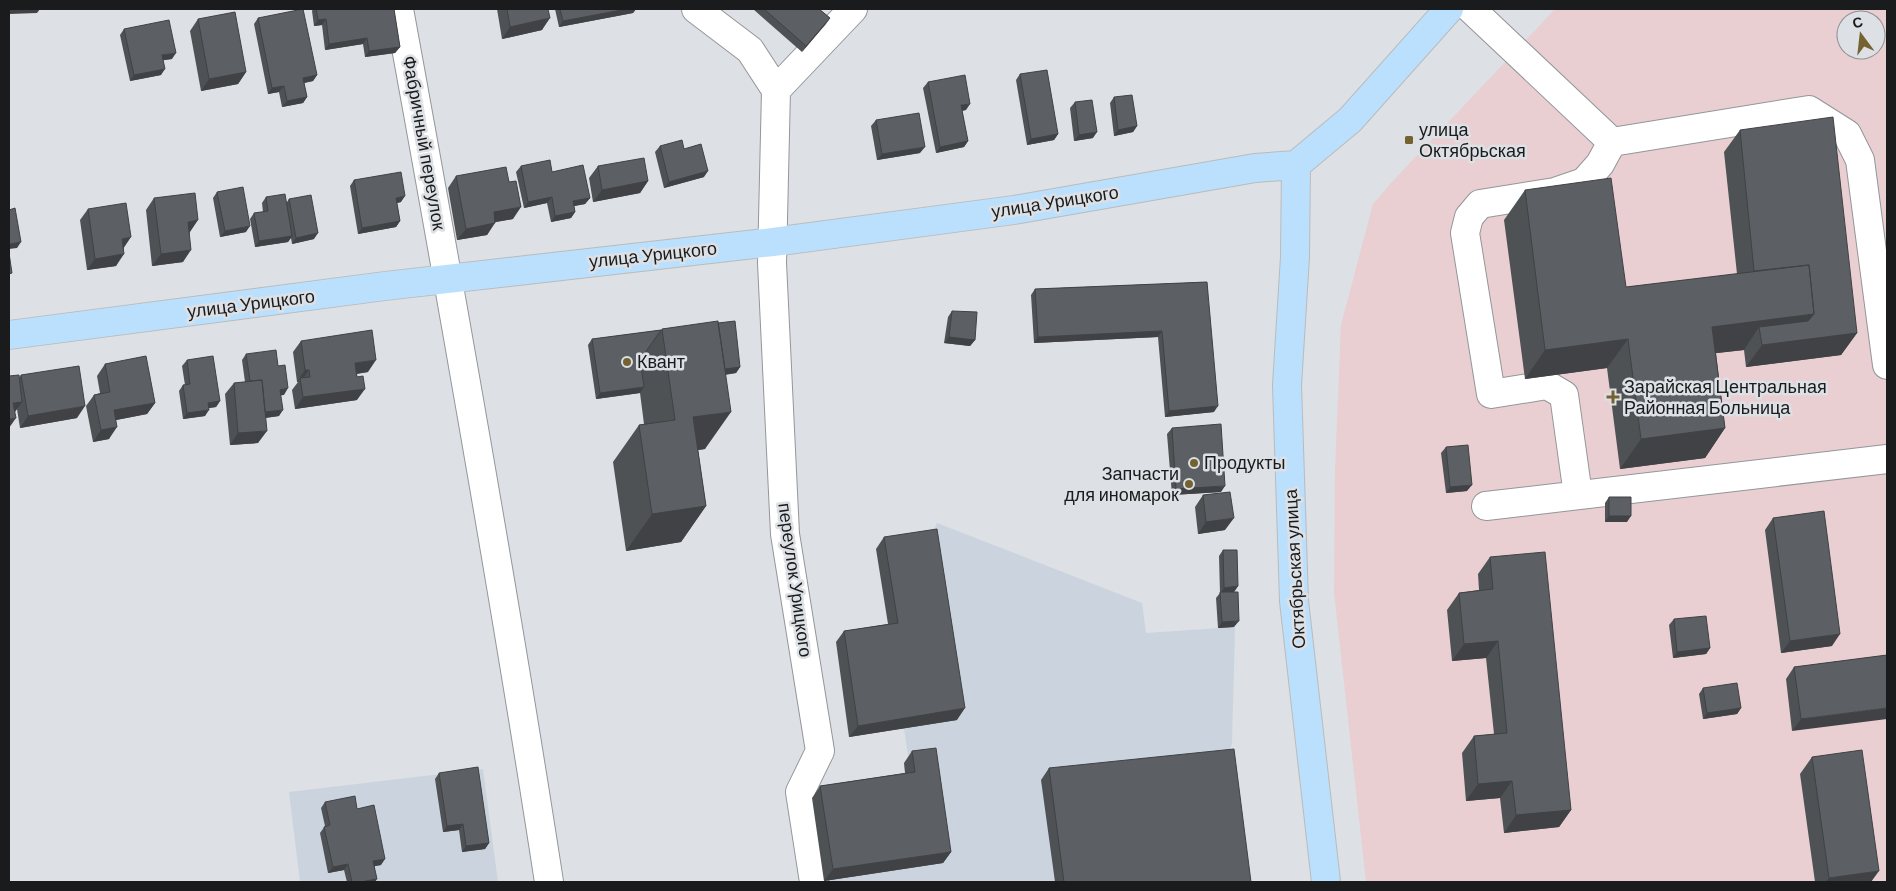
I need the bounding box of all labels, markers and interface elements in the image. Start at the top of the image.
north arrow [1836,10,1886,60]
text: С [1850,12,1865,31]
street label: Фабричный переулок [399,54,451,232]
place label: улица Октябрьская [1419,118,1526,161]
marker: улица Октябрьская [1403,134,1415,146]
street label: улица Урицкого [990,180,1120,222]
street label: улица Урицкого [588,236,718,272]
street label: улица Урицкого [186,284,316,322]
place label: Квант [637,350,685,372]
marker: Квант [621,356,633,368]
place label: Зарайская Центральная Районная Больница [1624,375,1827,418]
marker: Зарайская Центральная Районная Больница [1606,390,1620,404]
place label: Продукты [1204,451,1285,473]
marker: Продукты [1188,457,1200,469]
place label: Запчасти для иномарок [1064,462,1179,505]
marker: Запчасти для иномарок [1183,478,1195,490]
street label: Октябрьская улица [1279,488,1309,649]
street label: переулок Урицкого [774,501,818,658]

